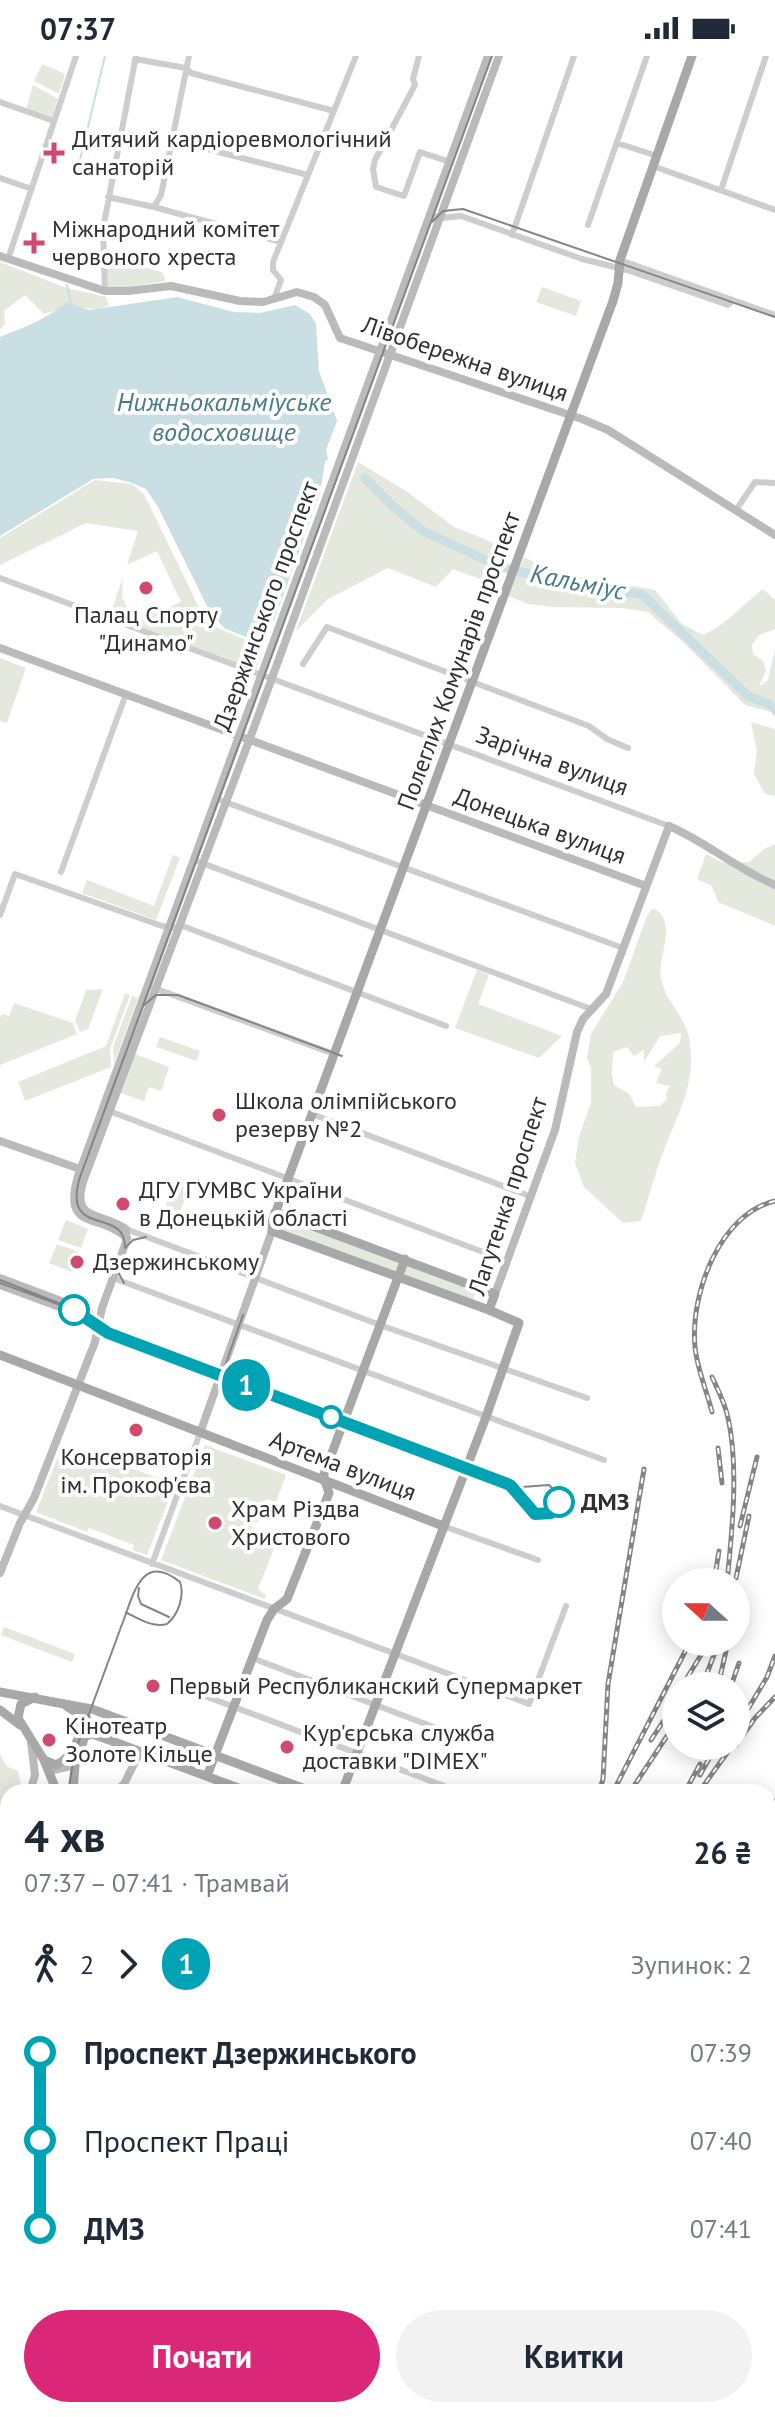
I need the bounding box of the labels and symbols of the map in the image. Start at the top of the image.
place label: Дитячий кардіоревмологічний санаторій [72,123,392,182]
marker: Дитячий кардіоревмологічний санаторій [43,142,65,164]
place label: Міжнародний комітет червоного хреста [52,213,280,272]
marker: Міжнародний комітет червоного хреста [23,232,45,254]
street label: Лівобережна вулиця [357,308,572,408]
water label: Нижньокальміуське водосховище [117,385,331,448]
street label: Дзержинського проспект [206,477,325,735]
street label: Полеглих Комунарів проспект [390,507,527,814]
water label: Кальміус [528,556,629,607]
marker: Палац Спорту "Динамо" [137,579,155,597]
place label: Палац Спорту "Динамо" [74,599,218,658]
street label: Зарічна вулиця [472,719,633,802]
street label: Донецька вулиця [450,780,630,871]
place label: Школа олімпійського резерву №2 [235,1085,457,1144]
street label: Лагутенка проспект [461,1092,554,1300]
marker: Школа олімпійського резерву №2 [210,1106,228,1124]
place label: ДГУ ГУМВС України в Донецькій області [139,1174,348,1233]
marker: ДГУ ГУМВС України в Донецькій області [114,1195,132,1213]
place label: Дзержинському [93,1246,259,1277]
marker: Дзержинському [68,1253,86,1271]
unlabelled marker [59,1295,89,1325]
line badge: 1 [220,1359,272,1411]
unlabelled marker [320,1406,342,1428]
marker: Консерваторія ім. Прокоф'єва [127,1421,145,1439]
street label: Артема вулиця [266,1423,421,1508]
place label: Консерваторія ім. Прокоф'єва [60,1441,212,1500]
place label: ДМЗ [581,1486,629,1517]
marker: ДМЗ [544,1487,574,1517]
place label: Храм Різдва Христового [231,1493,360,1552]
marker: Храм Різдва Христового [206,1514,224,1532]
north arrow [662,1568,750,1656]
place label: Первый Республиканский Супермаркет [169,1670,582,1701]
marker: Первый Республиканский Супермаркет [144,1677,162,1695]
place label: Кінотеатр Золоте Кільце [65,1710,213,1769]
place label: Кур'єрська служба доставки "DIMEX" [303,1717,495,1776]
marker: Кінотеатр Золоте Кільце [40,1731,58,1749]
marker: Кур'єрська служба доставки "DIMEX" [278,1738,296,1756]

